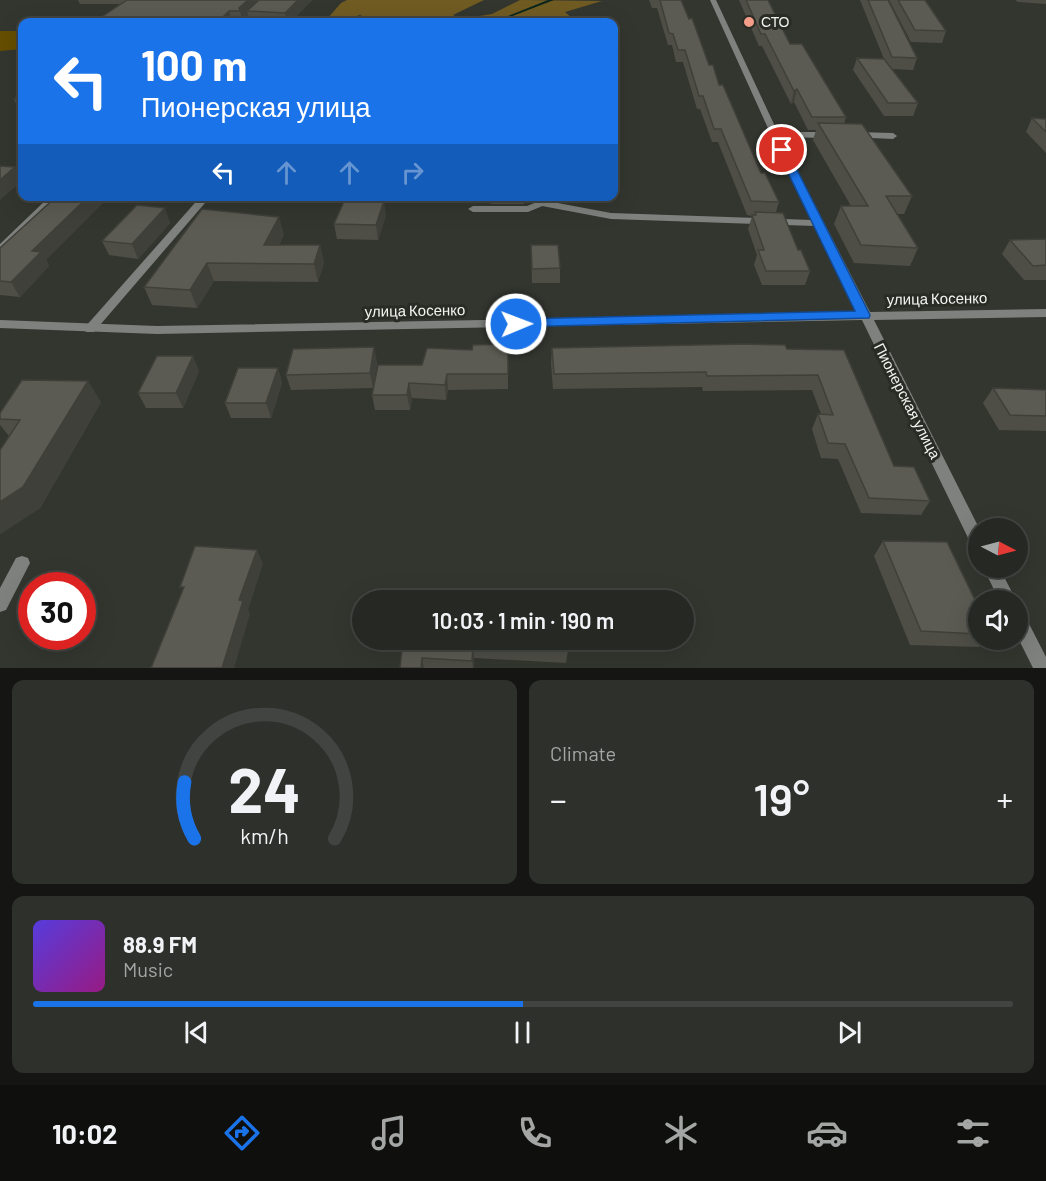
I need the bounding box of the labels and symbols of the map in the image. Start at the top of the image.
place label: СТО [761,13,790,30]
marker: СТО [742,15,756,29]
pin [756,124,807,175]
street label: улица Косенко [887,288,987,308]
position arrow [484,292,548,356]
street label: улица Косенко [365,300,465,320]
street label: Пионерская улица [871,340,945,462]
north arrow [968,518,1028,578]
speed limit sign: 30 [18,572,96,650]

